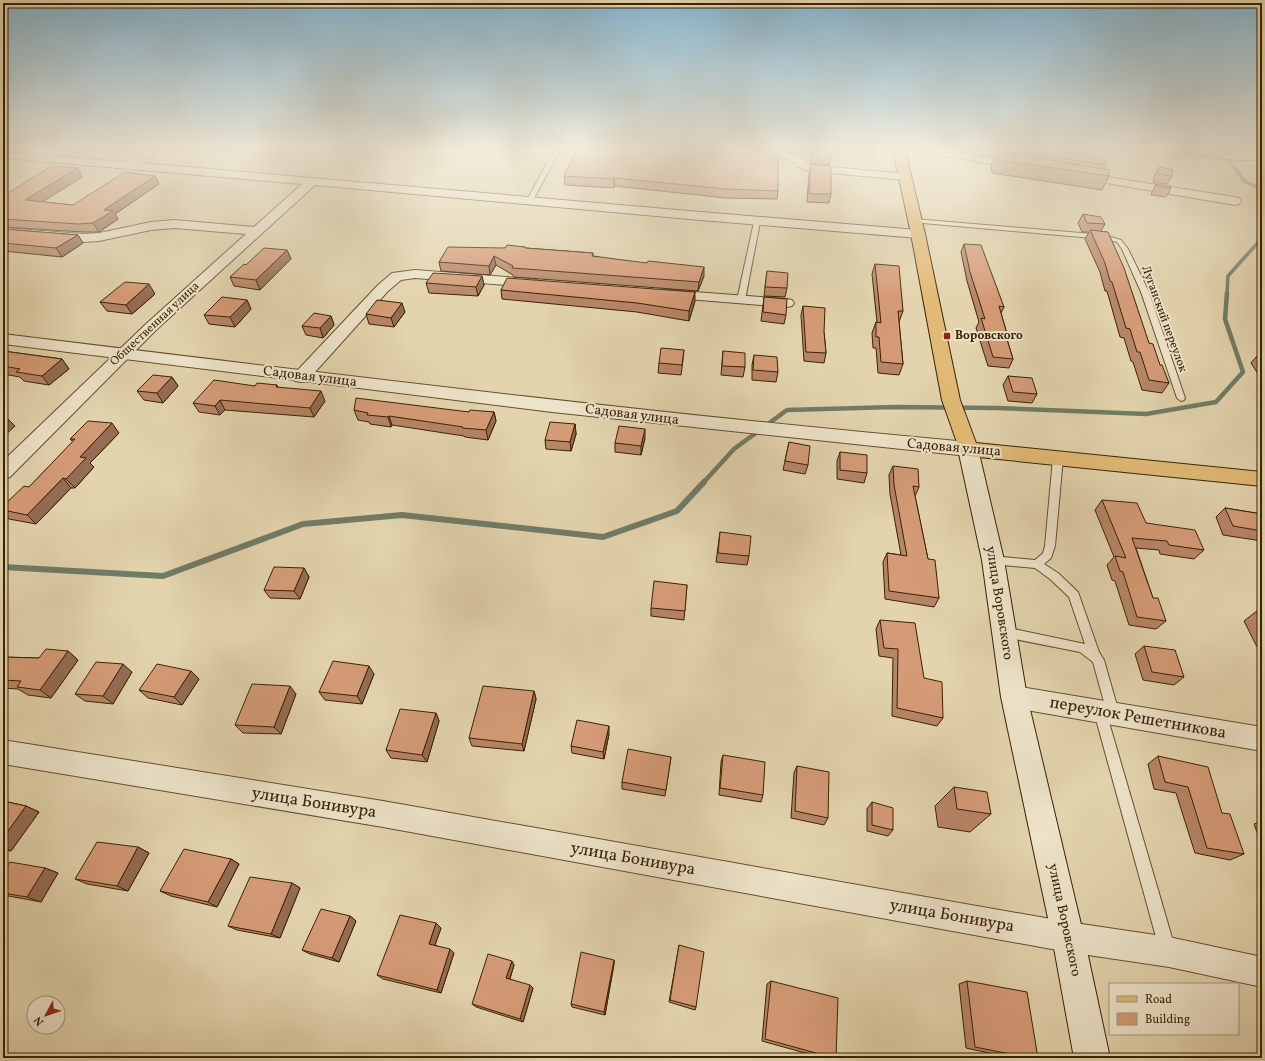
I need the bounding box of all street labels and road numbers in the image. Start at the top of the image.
street label: Луганский переулок [1137,264,1191,375]
street label: Общественная улица [107,278,203,370]
street label: Садовая улица [262,362,358,392]
street label: Садовая улица [584,400,680,430]
street label: Садовая улица [906,434,1002,462]
street label: улица Воровского [981,545,1017,661]
street label: переулок Решетникова [1048,691,1228,745]
street label: улица Бонивура [250,782,378,824]
street label: улица Бонивура [569,837,697,881]
street label: улица Воровского [1043,862,1085,978]
street label: улица Бонивура [888,894,1016,938]

